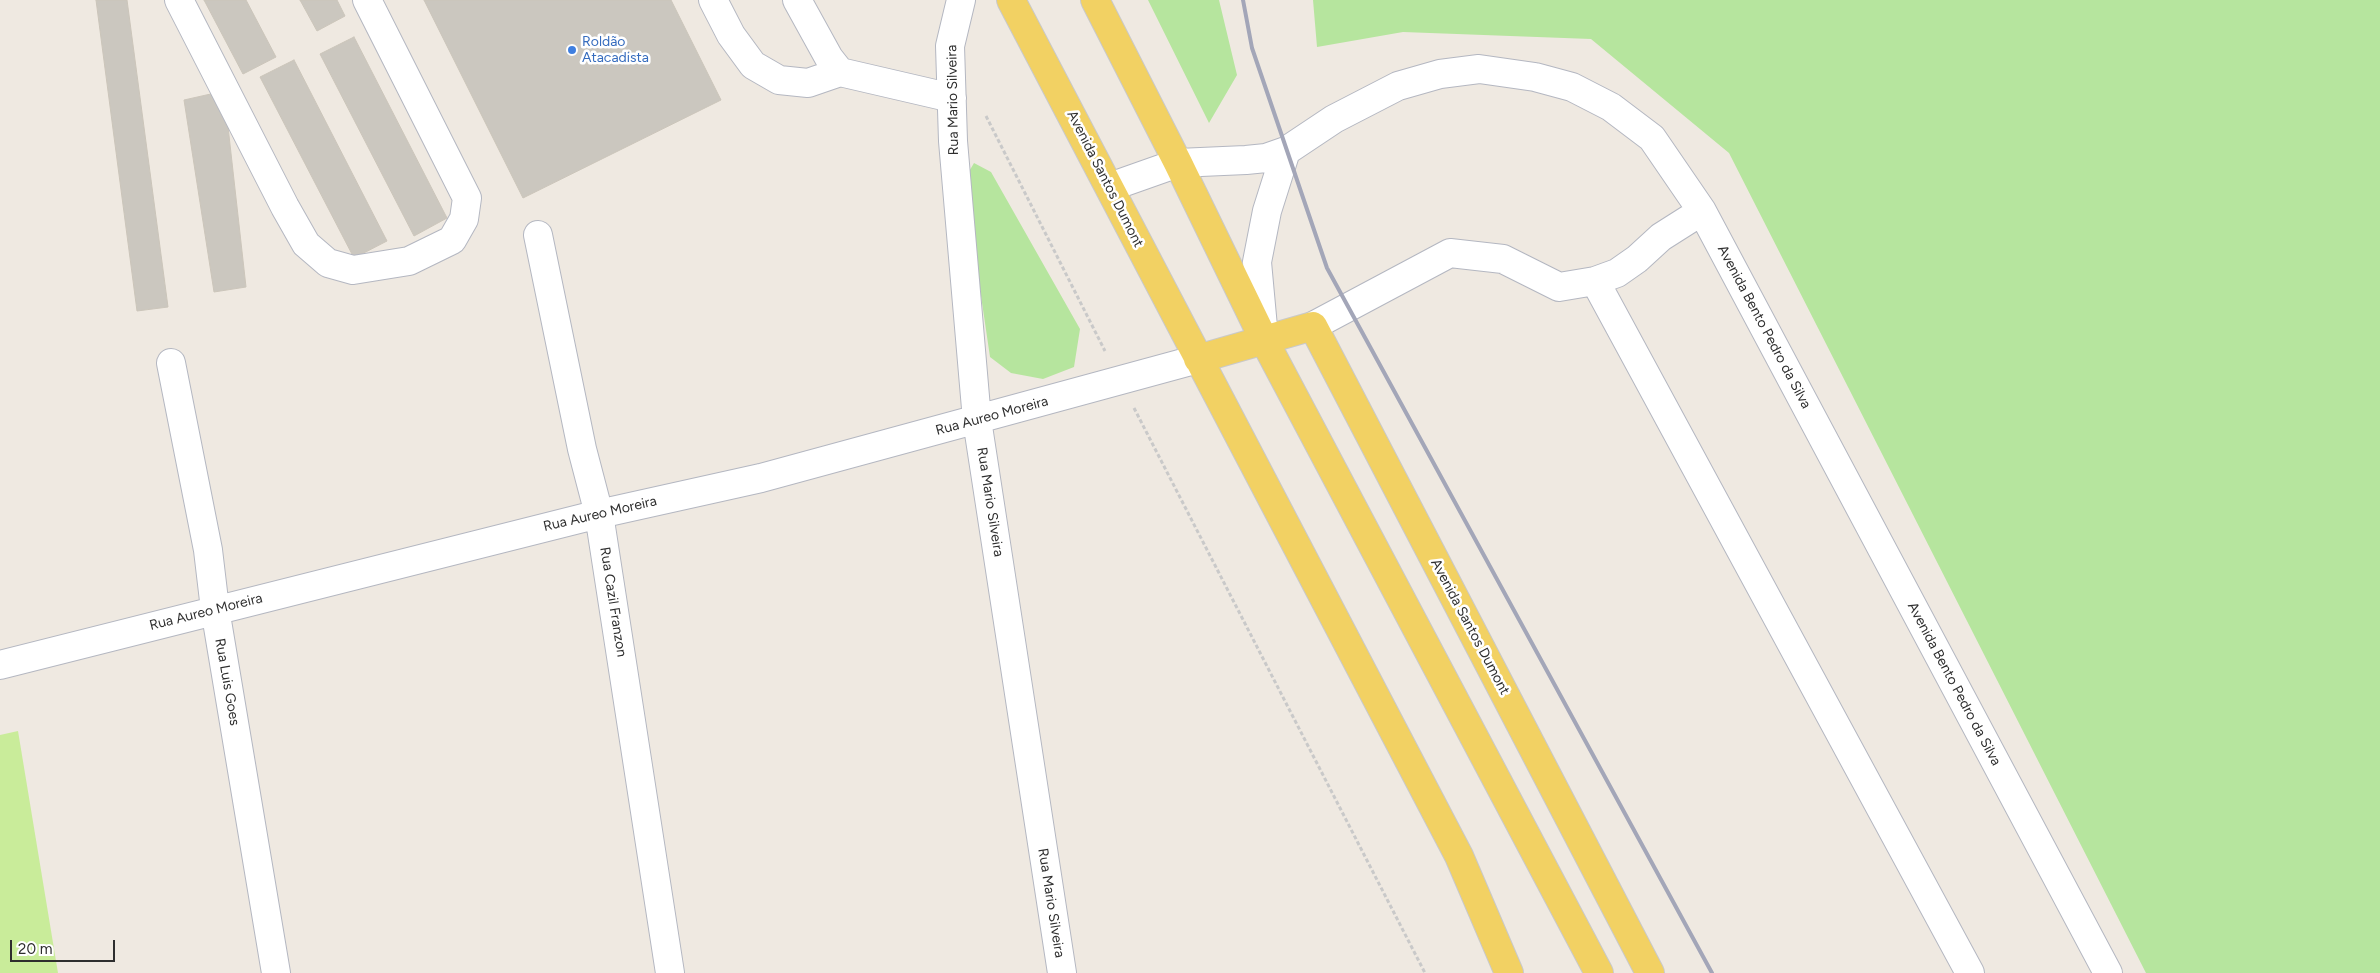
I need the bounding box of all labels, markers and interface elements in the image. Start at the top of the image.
place label: Roldão Atacadista [582,34,649,66]
marker: Roldão Atacadista [566,44,578,56]
street label: Rua Mario Silveira [944,45,962,155]
street label: Avenida Santos Dumont [1063,108,1147,250]
street label: Avenida Bento Pedro da Silva [1714,242,1814,412]
street label: Rua Aureo Moreira [934,393,1050,439]
street label: Rua Mario Silveira [973,446,1007,558]
street label: Rua Aureo Moreira [542,493,658,535]
street label: Rua Cazil Franzon [596,546,630,658]
street label: Avenida Santos Dumont [1427,556,1513,698]
street label: Rua Aureo Moreira [148,590,264,634]
street label: Avenida Bento Pedro da Silva [1904,599,2004,769]
street label: Rua Luis Goes [211,637,243,727]
street label: Rua Mario Silveira [1034,847,1068,959]
scale bar [12,930,118,962]
text: 20 m [18,940,52,958]

